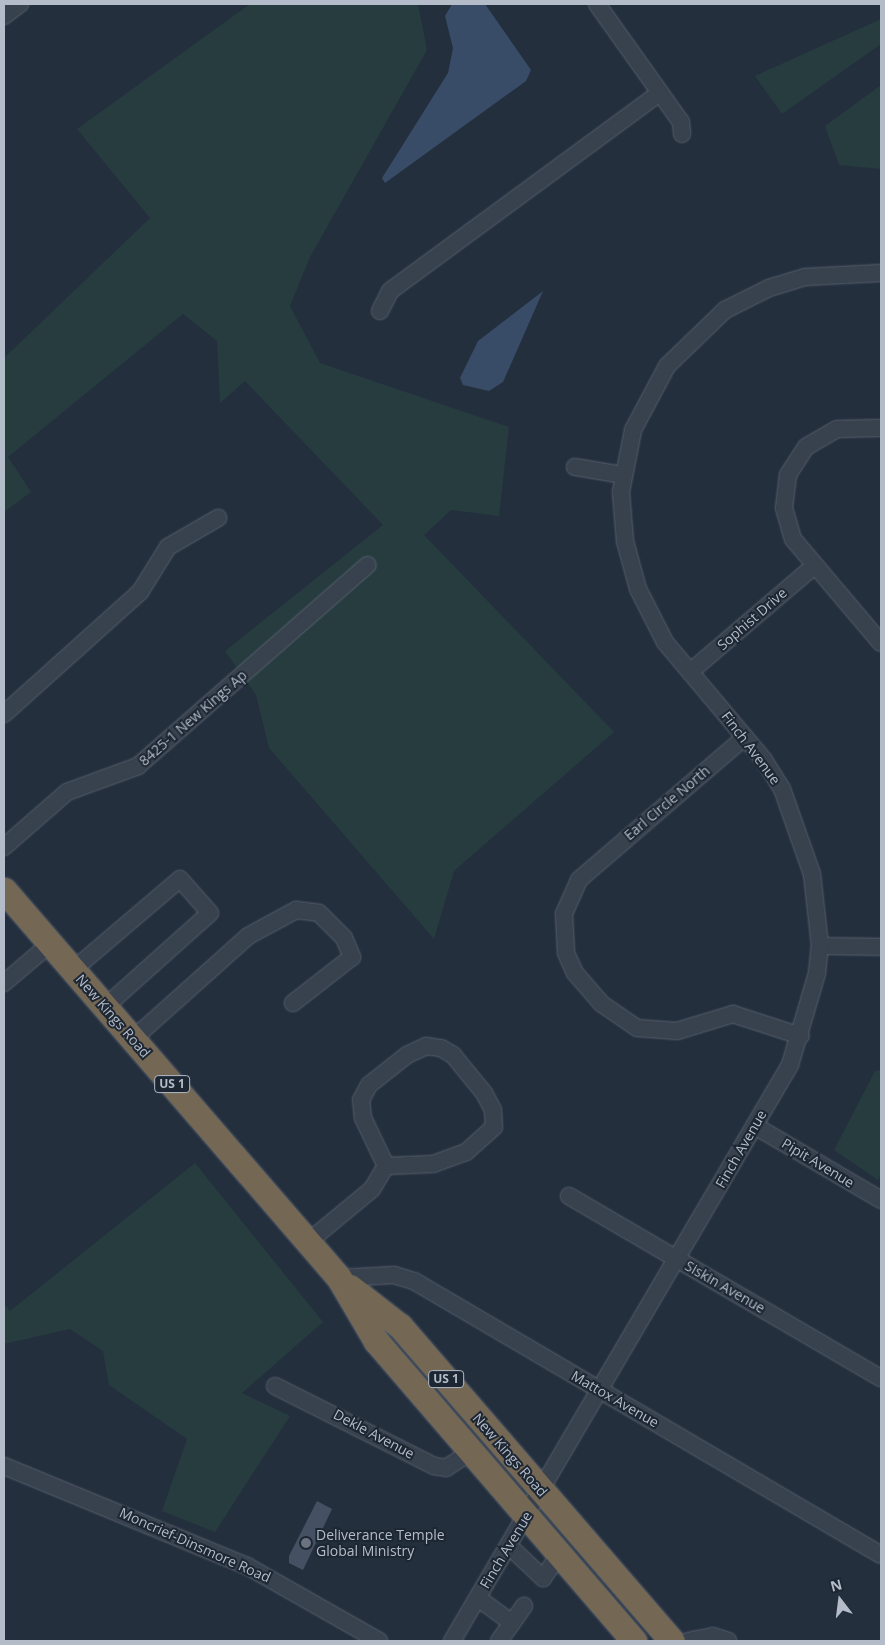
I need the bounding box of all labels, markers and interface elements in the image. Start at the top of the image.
street label: Sophist Drive [714,584,790,654]
street label: 8425-1 New Kings Ap [136,667,250,769]
street label: Finch Avenue [718,708,784,788]
street label: Earl Circle North [621,762,713,844]
street label: New Kings Road [72,971,154,1061]
road number: US 1 [153,1074,191,1094]
street label: Finch Avenue [712,1107,770,1191]
street label: Pipit Avenue [779,1135,857,1191]
street label: Siskin Avenue [682,1257,768,1317]
street label: Mattox Avenue [568,1367,662,1431]
road number: US 1 [427,1370,465,1388]
street label: Dekle Avenue [331,1406,417,1462]
street label: New Kings Road [469,1410,551,1500]
street label: Moncrief-Dinsmore Road [117,1504,273,1586]
street label: Finch Avenue [476,1508,536,1592]
place label: Deliverance Temple Global Ministry [316,1527,445,1560]
marker: Deliverance Temple Global Ministry [300,1537,312,1549]
text: N [828,1574,844,1596]
north arrow [815,1575,865,1625]

